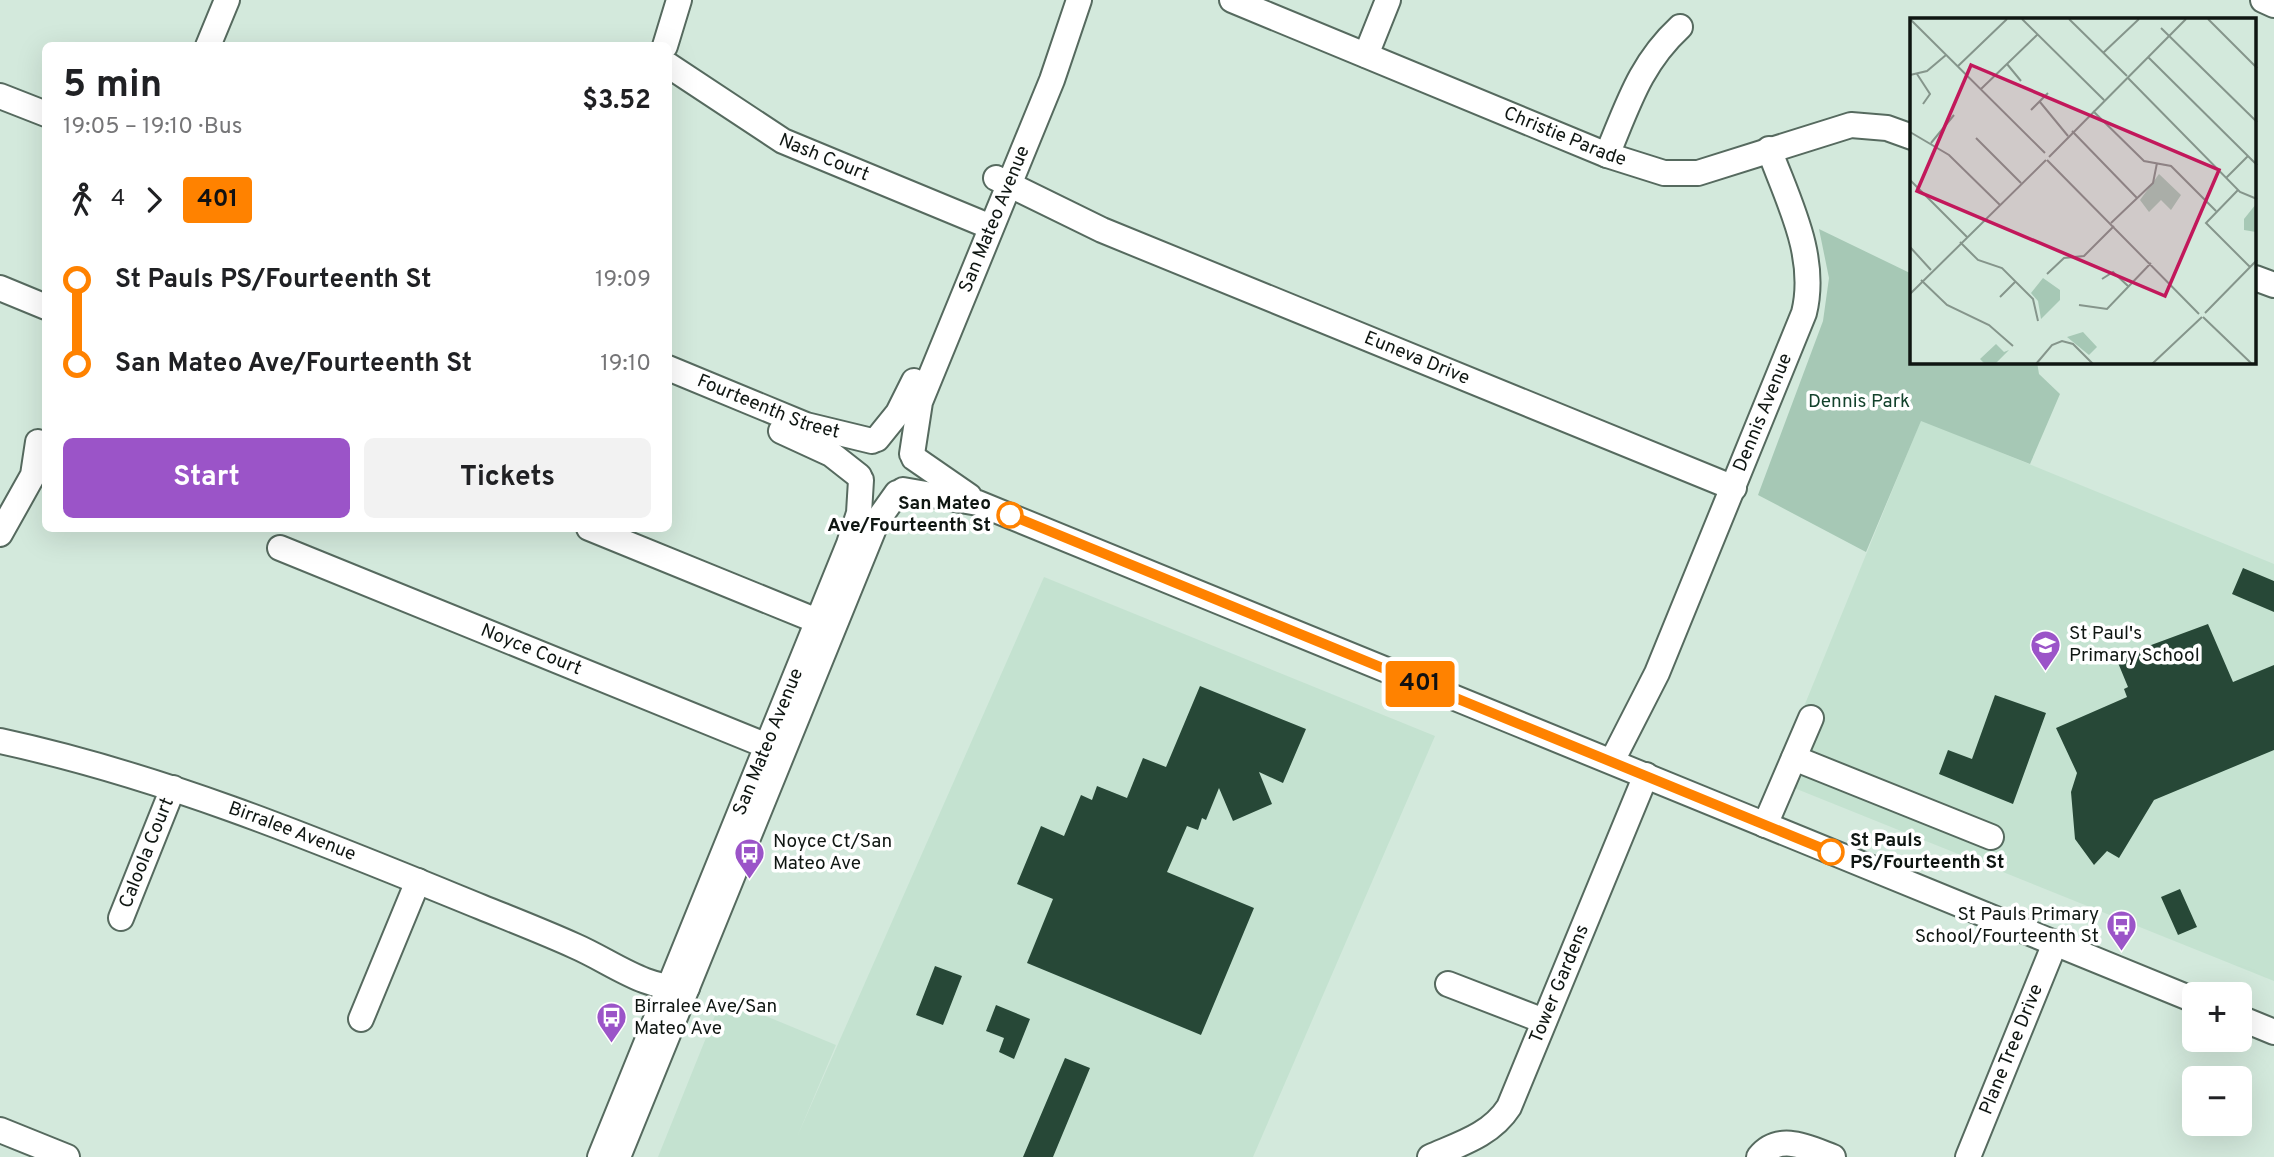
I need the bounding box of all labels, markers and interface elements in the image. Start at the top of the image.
inset map [1910,18,2256,364]
text: 5 min [63,62,162,111]
text: $3.52 [582,85,651,118]
street label: Christie Parade [1500,101,1629,172]
text: 19:05 – 19:10 · Bus [63,113,243,142]
street label: Nash Court [775,128,873,187]
street label: San Mateo Avenue [954,142,1036,296]
icon: walk [63,181,101,219]
icon: forward [135,181,173,219]
text: 4 [111,185,125,214]
text: 401 [197,185,238,215]
text: St Pauls PS/Fourteenth St [115,264,431,297]
text: 19:09 [595,266,651,295]
street label: Euneva Drive [1360,326,1473,391]
text: San Mateo Ave/Fourteenth St [115,348,472,381]
text: 19:10 [600,350,651,379]
street label: Dennis Avenue [1728,350,1798,476]
street label: Fourteenth Street [693,369,842,445]
park label: Dennis Park [1808,390,1910,414]
button: Start [63,438,350,518]
button: Tickets [364,438,651,518]
place label: San Mateo Ave/Fourteenth St [827,492,991,538]
marker: San Mateo Ave/Fourteenth St [997,502,1023,528]
street label: Noyce Court [477,619,585,681]
place label: St Paul's Primary School [2069,622,2200,668]
school or university icon: St Paul's Primary School [2029,628,2063,672]
line badge: 401 [1380,661,1460,707]
street label: San Mateo Avenue [728,665,809,819]
text: 401 [1400,669,1440,699]
street label: Caloola Court [114,794,180,912]
street label: Birralee Avenue [225,797,359,867]
place label: St Pauls PS/Fourteenth St [1850,829,2004,875]
place label: Noyce Ct/San Mateo Ave [773,830,892,876]
bus stop icon: Noyce Ct/San Mateo Ave [733,836,767,880]
marker: St Pauls PS/Fourteenth St [1818,839,1844,865]
place label: St Pauls Primary School/Fourteenth St [1915,903,2099,949]
bus stop icon: St Pauls Primary School/Fourteenth St [2105,909,2139,953]
street label: Tower Gardens [1524,921,1595,1047]
street label: Plane Tree Drive [1974,981,2049,1118]
map controls [2182,982,2252,1136]
button: + [2182,982,2252,1052]
place label: Birralee Ave/San Mateo Ave [634,995,777,1041]
bus stop icon: Birralee Ave/San Mateo Ave [594,1001,628,1045]
button: − [2182,1066,2252,1136]

